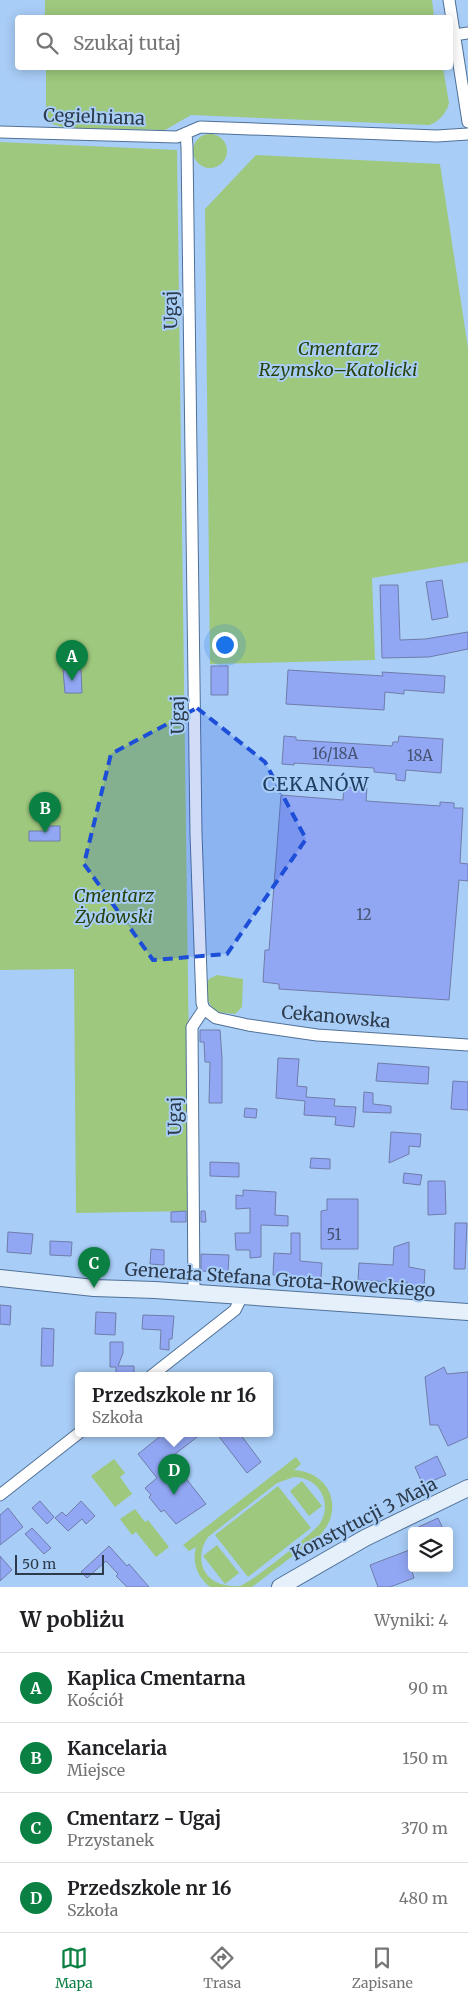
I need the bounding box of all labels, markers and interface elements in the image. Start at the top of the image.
search box [15,15,453,70]
icon: search [33,29,61,57]
text: Szukaj tutaj [73,31,181,55]
street label: Cegielniana [43,103,146,130]
street label: Ugaj [159,290,182,330]
park label: Cmentarz Rzymsko–Katolicki [259,337,417,381]
your location [212,632,238,658]
pin: A [56,640,88,681]
street label: Ugaj [166,695,189,735]
house number: 16/18A [312,744,358,763]
house number: 18A [407,746,433,765]
district label: CEKANÓW [263,772,369,796]
pin: B [29,792,61,833]
park label: Cmentarz Żydowski [74,884,155,928]
house number: 12 [356,905,372,924]
street label: Cekanowska [281,1000,392,1033]
street label: Ugaj [163,1096,186,1136]
house number: 51 [327,1225,342,1244]
pin: C [78,1247,110,1288]
street label: Generała Stefana Grota-Roweckiego [124,1257,436,1302]
popup [75,1372,273,1437]
text: Przedszkole nr 16 [92,1383,256,1407]
text: Szkoła [92,1407,143,1427]
pin: D [158,1454,190,1495]
street label: Konstytucji 3 Maja [287,1472,441,1565]
map controls [408,1527,453,1572]
button: layers [408,1527,453,1572]
scale bar [15,1552,104,1575]
text: 50 m [22,1555,56,1573]
text: W pobliżu [20,1606,125,1633]
text: Wyniki: 4 [374,1610,448,1630]
text: Kaplica Cmentarna [67,1666,246,1690]
text: A [30,1678,42,1698]
text: 90 m [408,1678,448,1698]
text: Kościół [67,1690,124,1710]
text: Kancelaria [67,1736,167,1760]
text: B [30,1748,42,1768]
text: 150 m [402,1748,448,1768]
text: Miejsce [67,1760,125,1780]
text: Cmentarz - Ugaj [67,1806,221,1830]
text: C [31,1818,41,1838]
text: 370 m [401,1818,448,1838]
text: Przystanek [67,1830,154,1850]
text: Przedszkole nr 16 [67,1876,231,1900]
text: D [30,1888,42,1908]
text: 480 m [399,1888,448,1908]
text: Szkoła [67,1900,118,1920]
tab: Mapa [55,1944,93,1992]
tab: Trasa [203,1944,241,1992]
tab: Zapisane [352,1944,413,1992]

